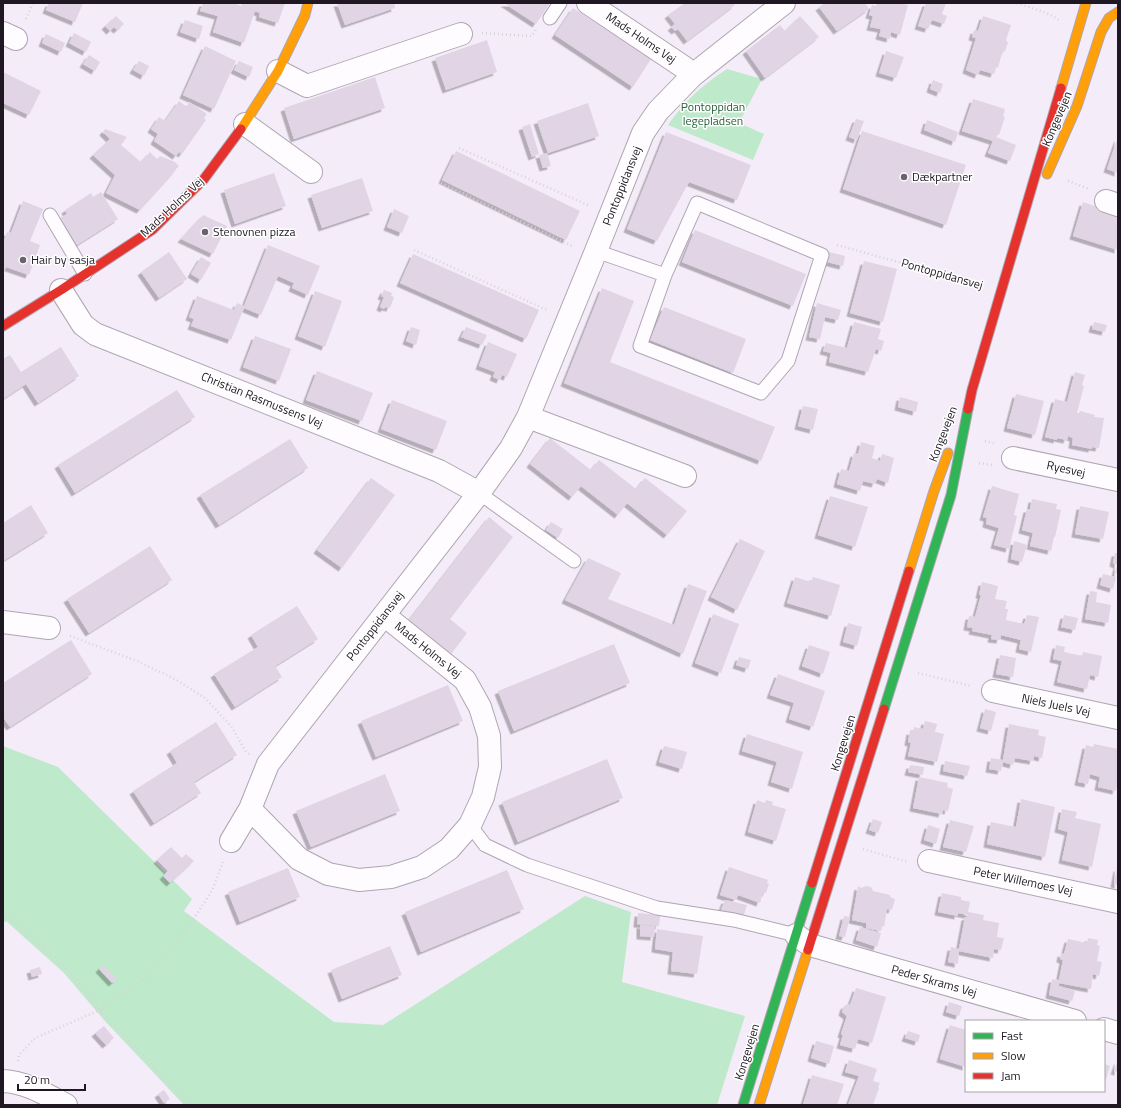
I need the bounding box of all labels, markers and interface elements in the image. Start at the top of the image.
street label: Mads Holms Vej [602,7,680,68]
street label: Kongevejen [1036,88,1077,149]
park label: Pontoppidan legepladsen [681,97,745,130]
street label: Pontoppidansvej [597,143,646,228]
place label: Dækpartner [912,167,973,186]
street label: Mads Holms Vej [135,172,208,241]
marker: Dækpartner [899,172,909,182]
place label: Stenovnen pizza [213,222,296,241]
marker: Stenovnen pizza [200,227,210,237]
place label: Hair by sasja [31,250,95,269]
street label: Pontoppidansvej [899,253,985,294]
marker: Hair by sasja [18,255,28,265]
street label: Christian Rasmussens Vej [198,366,326,433]
street label: Kongevejen [923,403,962,464]
street label: Ryesvej [1045,455,1087,482]
street label: Pontoppidansvej [341,587,408,665]
street label: Mads Holms Vej [391,617,466,683]
street label: Niels Juels Vej [1020,688,1092,721]
street label: Kongevejen [825,712,860,774]
street label: Peter Willemoes Vej [972,861,1074,900]
street label: Peder Skrams Vej [889,959,979,1002]
legend [965,1020,1105,1092]
street label: Kongevejen [729,1021,764,1083]
text: Fast [1001,1026,1024,1045]
text: Slow [1001,1046,1026,1065]
scale bar [18,1066,85,1092]
text: Jam [1001,1066,1021,1085]
text: 20 m [24,1070,50,1089]

